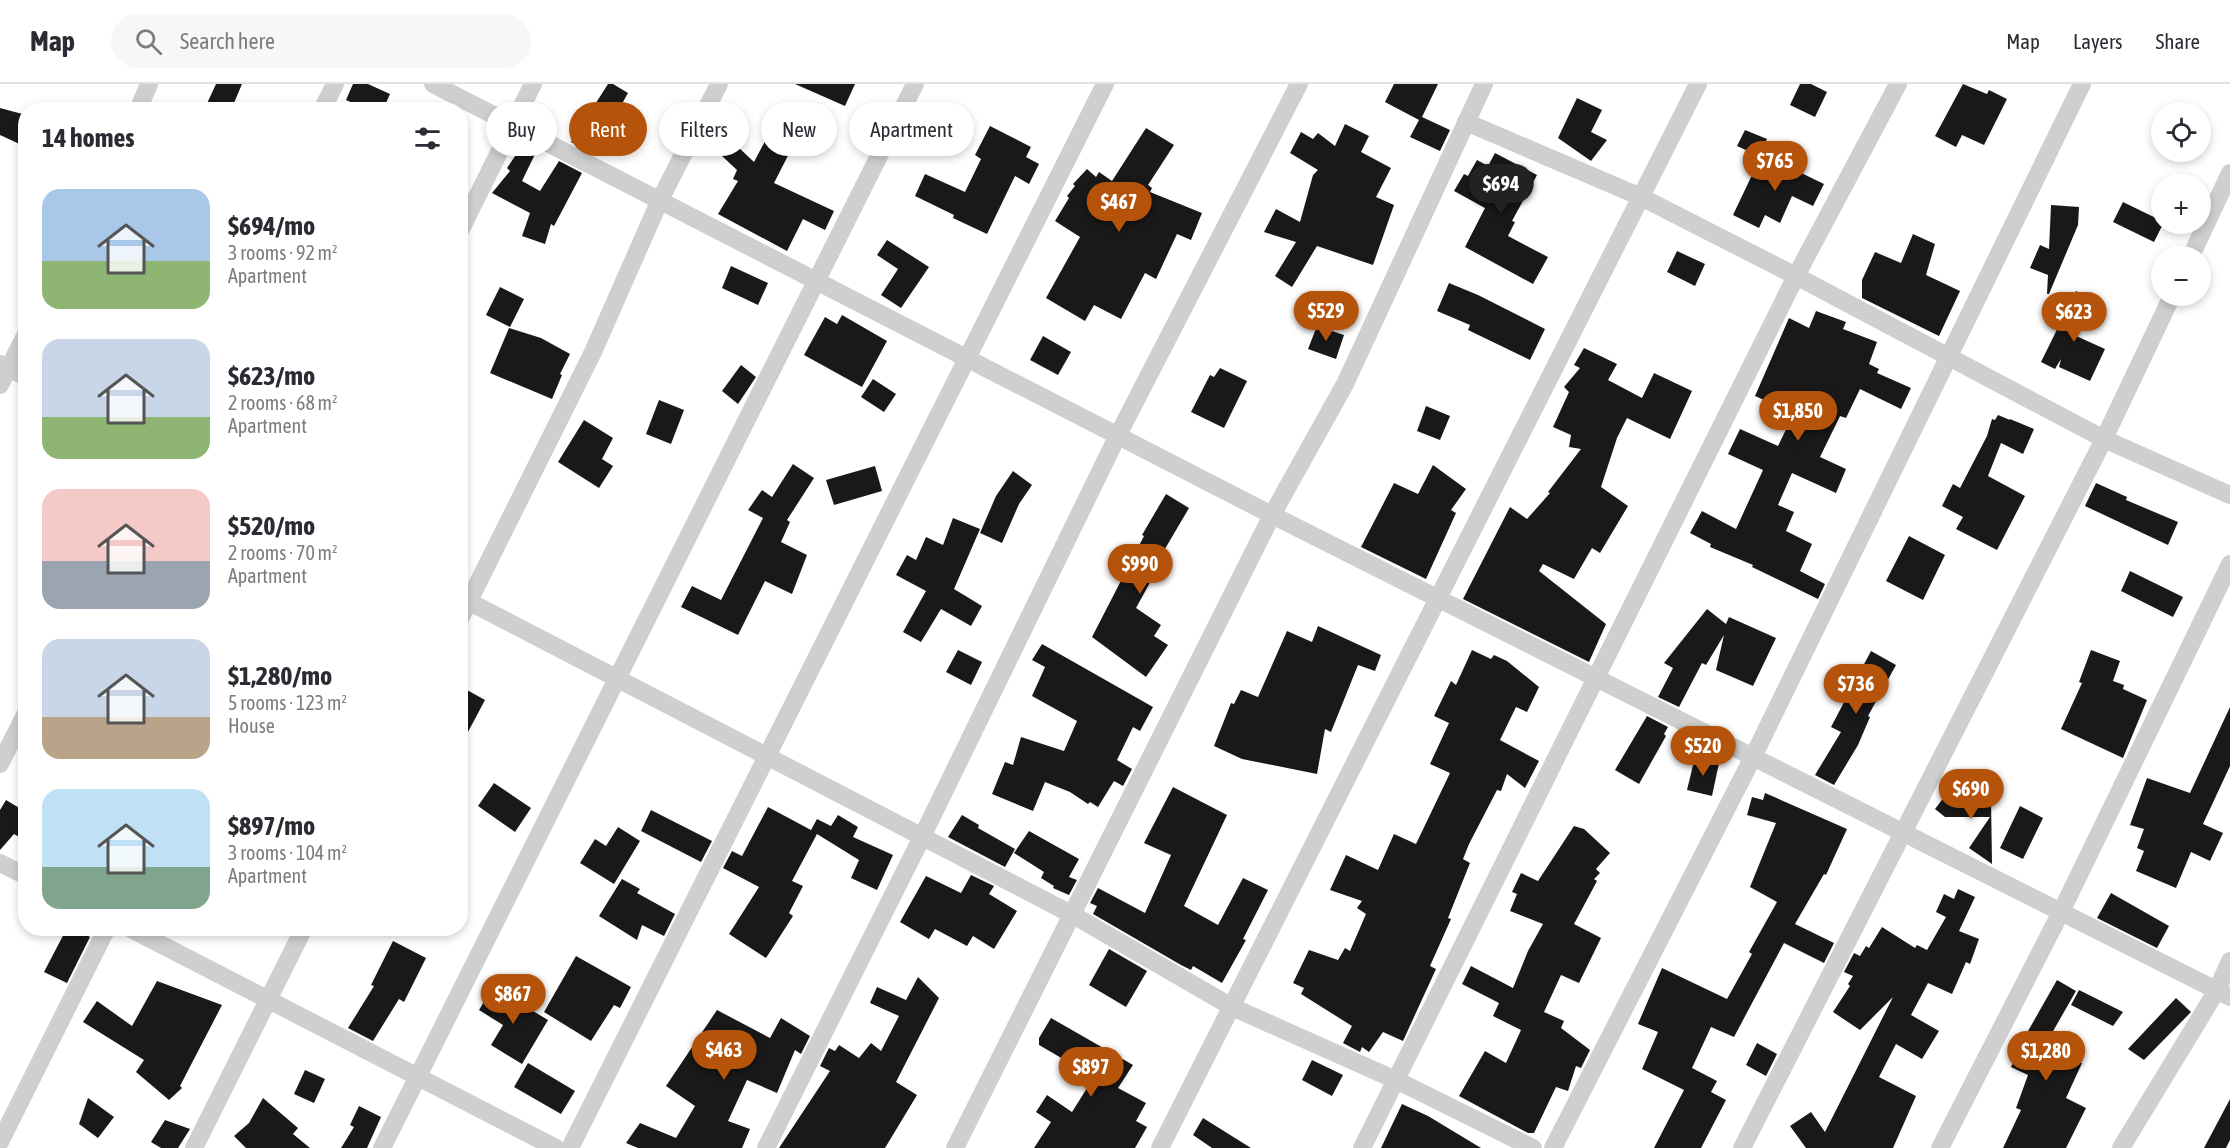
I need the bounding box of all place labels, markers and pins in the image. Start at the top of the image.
pin: $765 [1739,141,1811,192]
pin: $694 [1465,164,1537,215]
pin: $467 [1083,182,1155,233]
pin: $529 [1290,291,1362,342]
pin: $623 [2038,292,2110,343]
pin: $1,850 [1749,391,1847,442]
pin: $990 [1104,544,1176,595]
pin: $736 [1820,664,1892,715]
pin: $520 [1667,726,1739,777]
pin: $690 [1935,769,2007,820]
pin: $867 [477,974,549,1025]
pin: $463 [688,1030,760,1081]
pin: $1,280 [1997,1031,2095,1082]
pin: $897 [1055,1047,1127,1098]

